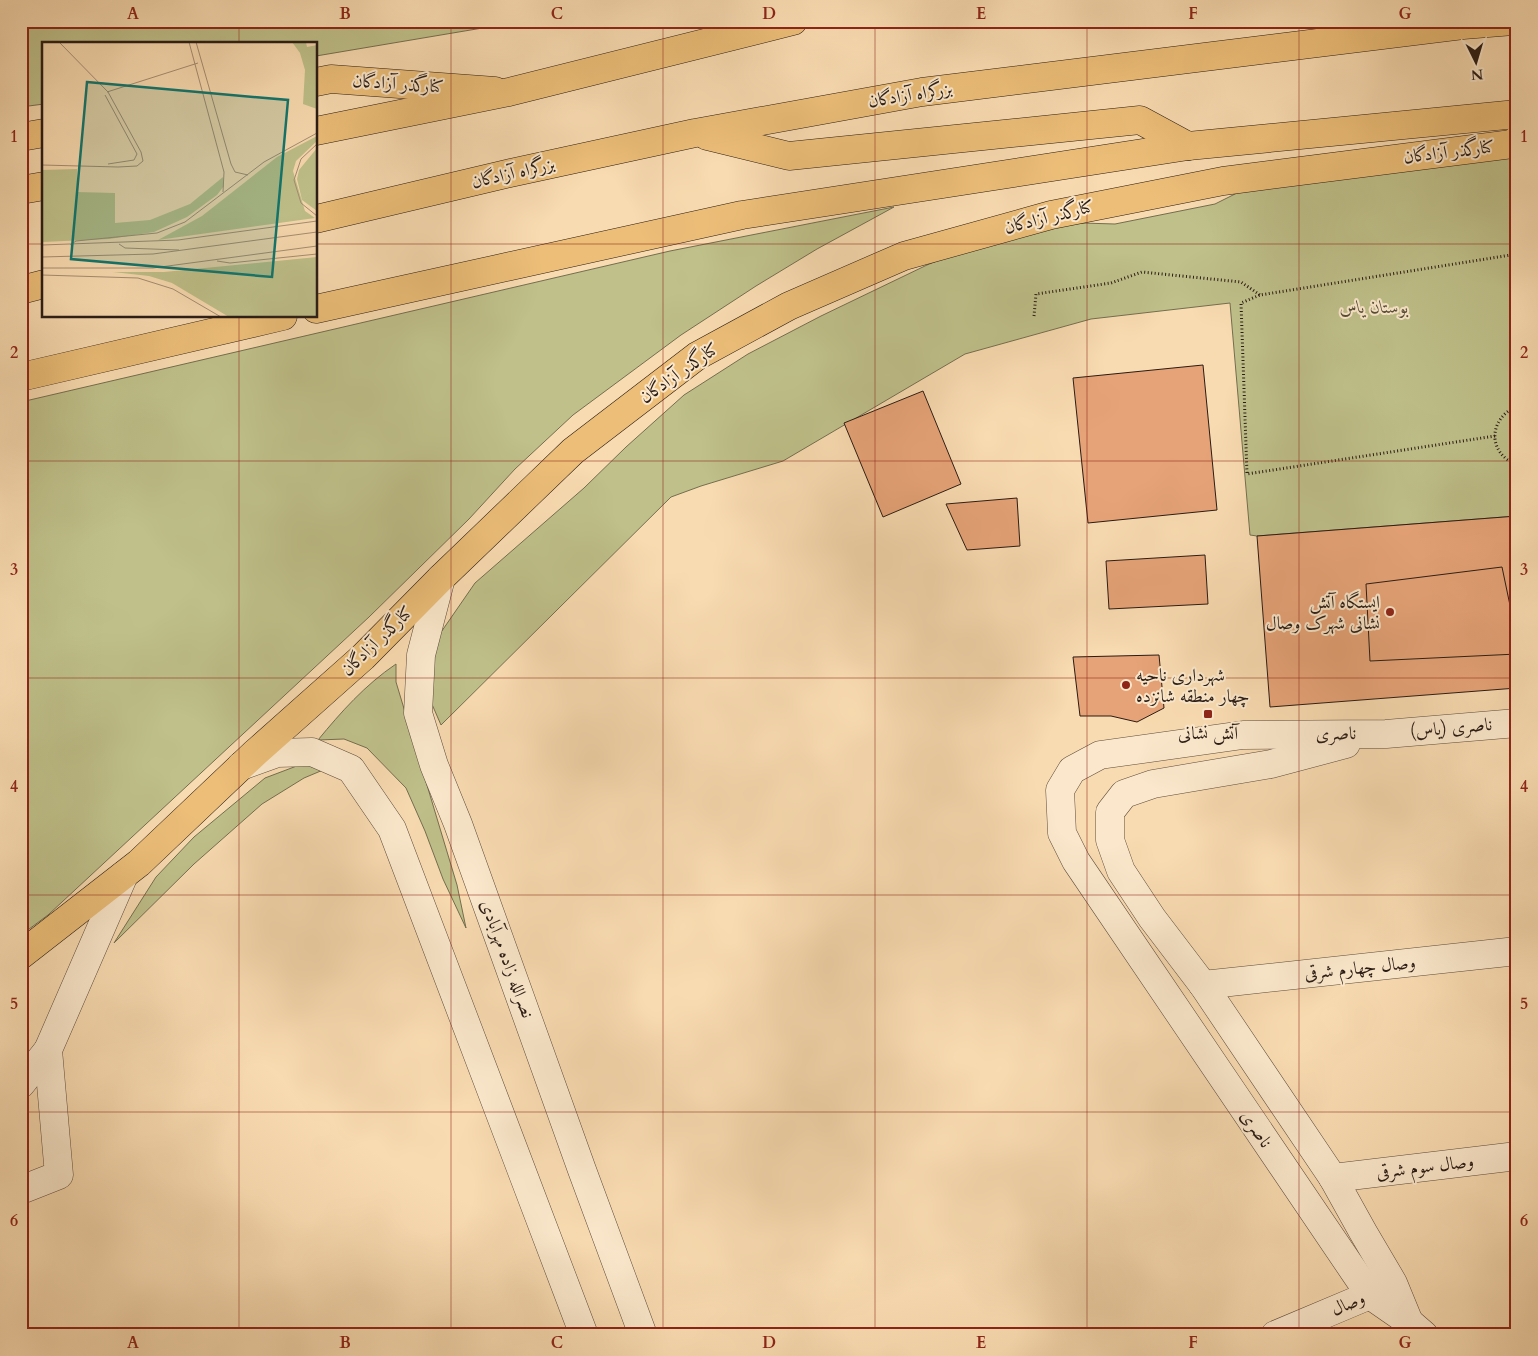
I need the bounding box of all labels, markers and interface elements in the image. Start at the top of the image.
text: A [127,3,139,25]
text: B [339,3,351,25]
text: C [551,3,563,25]
text: D [762,3,776,25]
text: E [976,3,986,25]
text: F [1188,3,1198,25]
text: G [1398,3,1412,25]
north arrow [1450,38,1500,88]
inset map [42,42,318,318]
text: N [1470,64,1484,84]
street label: کنارگذر آزادگان [352,67,445,100]
street label: بزرگراه آزادگان [866,76,954,114]
text: 1 [10,126,18,148]
text: 1 [1520,126,1528,148]
street label: کنارگذر آزادگان [1402,133,1496,170]
street label: بزرگراه آزادگان [469,151,557,195]
street label: کنارگذر آزادگان [1001,193,1096,240]
park label: بوستان یاس [1339,295,1409,320]
street label: کنارگذر آزادگان [634,336,724,409]
text: 2 [10,342,18,364]
text: 2 [1520,342,1528,364]
text: 3 [10,559,18,581]
text: 3 [1520,559,1528,581]
place label: ایستگاه آتش نشانی شهرک وصال [1266,590,1380,636]
street label: کنارگذر آزادگان [335,600,419,682]
marker: ایستگاه آتش نشانی شهرک وصال [1384,606,1396,618]
place label: شهرداری ناحیه چهار منطقه شانزده [1136,663,1250,709]
marker: شهرداری ناحیه چهار منطقه شانزده [1120,679,1132,691]
marker: آتش نشانی [1202,708,1214,720]
street label: ناصری (یاس) [1409,712,1493,744]
place label: آتش نشانی [1178,721,1240,746]
street label: ناصری [1315,721,1357,747]
text: 4 [10,776,18,798]
text: 4 [1520,776,1528,798]
street label: نصرالله زاده مهرآبادی [474,896,540,1022]
street label: وصال چهارم شرقی [1303,950,1417,989]
text: 5 [10,993,18,1015]
text: 5 [1520,993,1528,1015]
street label: ناصری [1234,1105,1278,1153]
street label: وصال سوم شرقی [1375,1149,1476,1188]
text: 6 [10,1210,18,1232]
text: 6 [1520,1210,1528,1232]
street label: وصال [1327,1286,1369,1322]
text: A [127,1332,139,1354]
text: B [339,1332,351,1354]
text: C [551,1332,563,1354]
text: D [762,1332,776,1354]
text: E [976,1332,986,1354]
text: F [1188,1332,1198,1354]
text: G [1398,1332,1412,1354]

